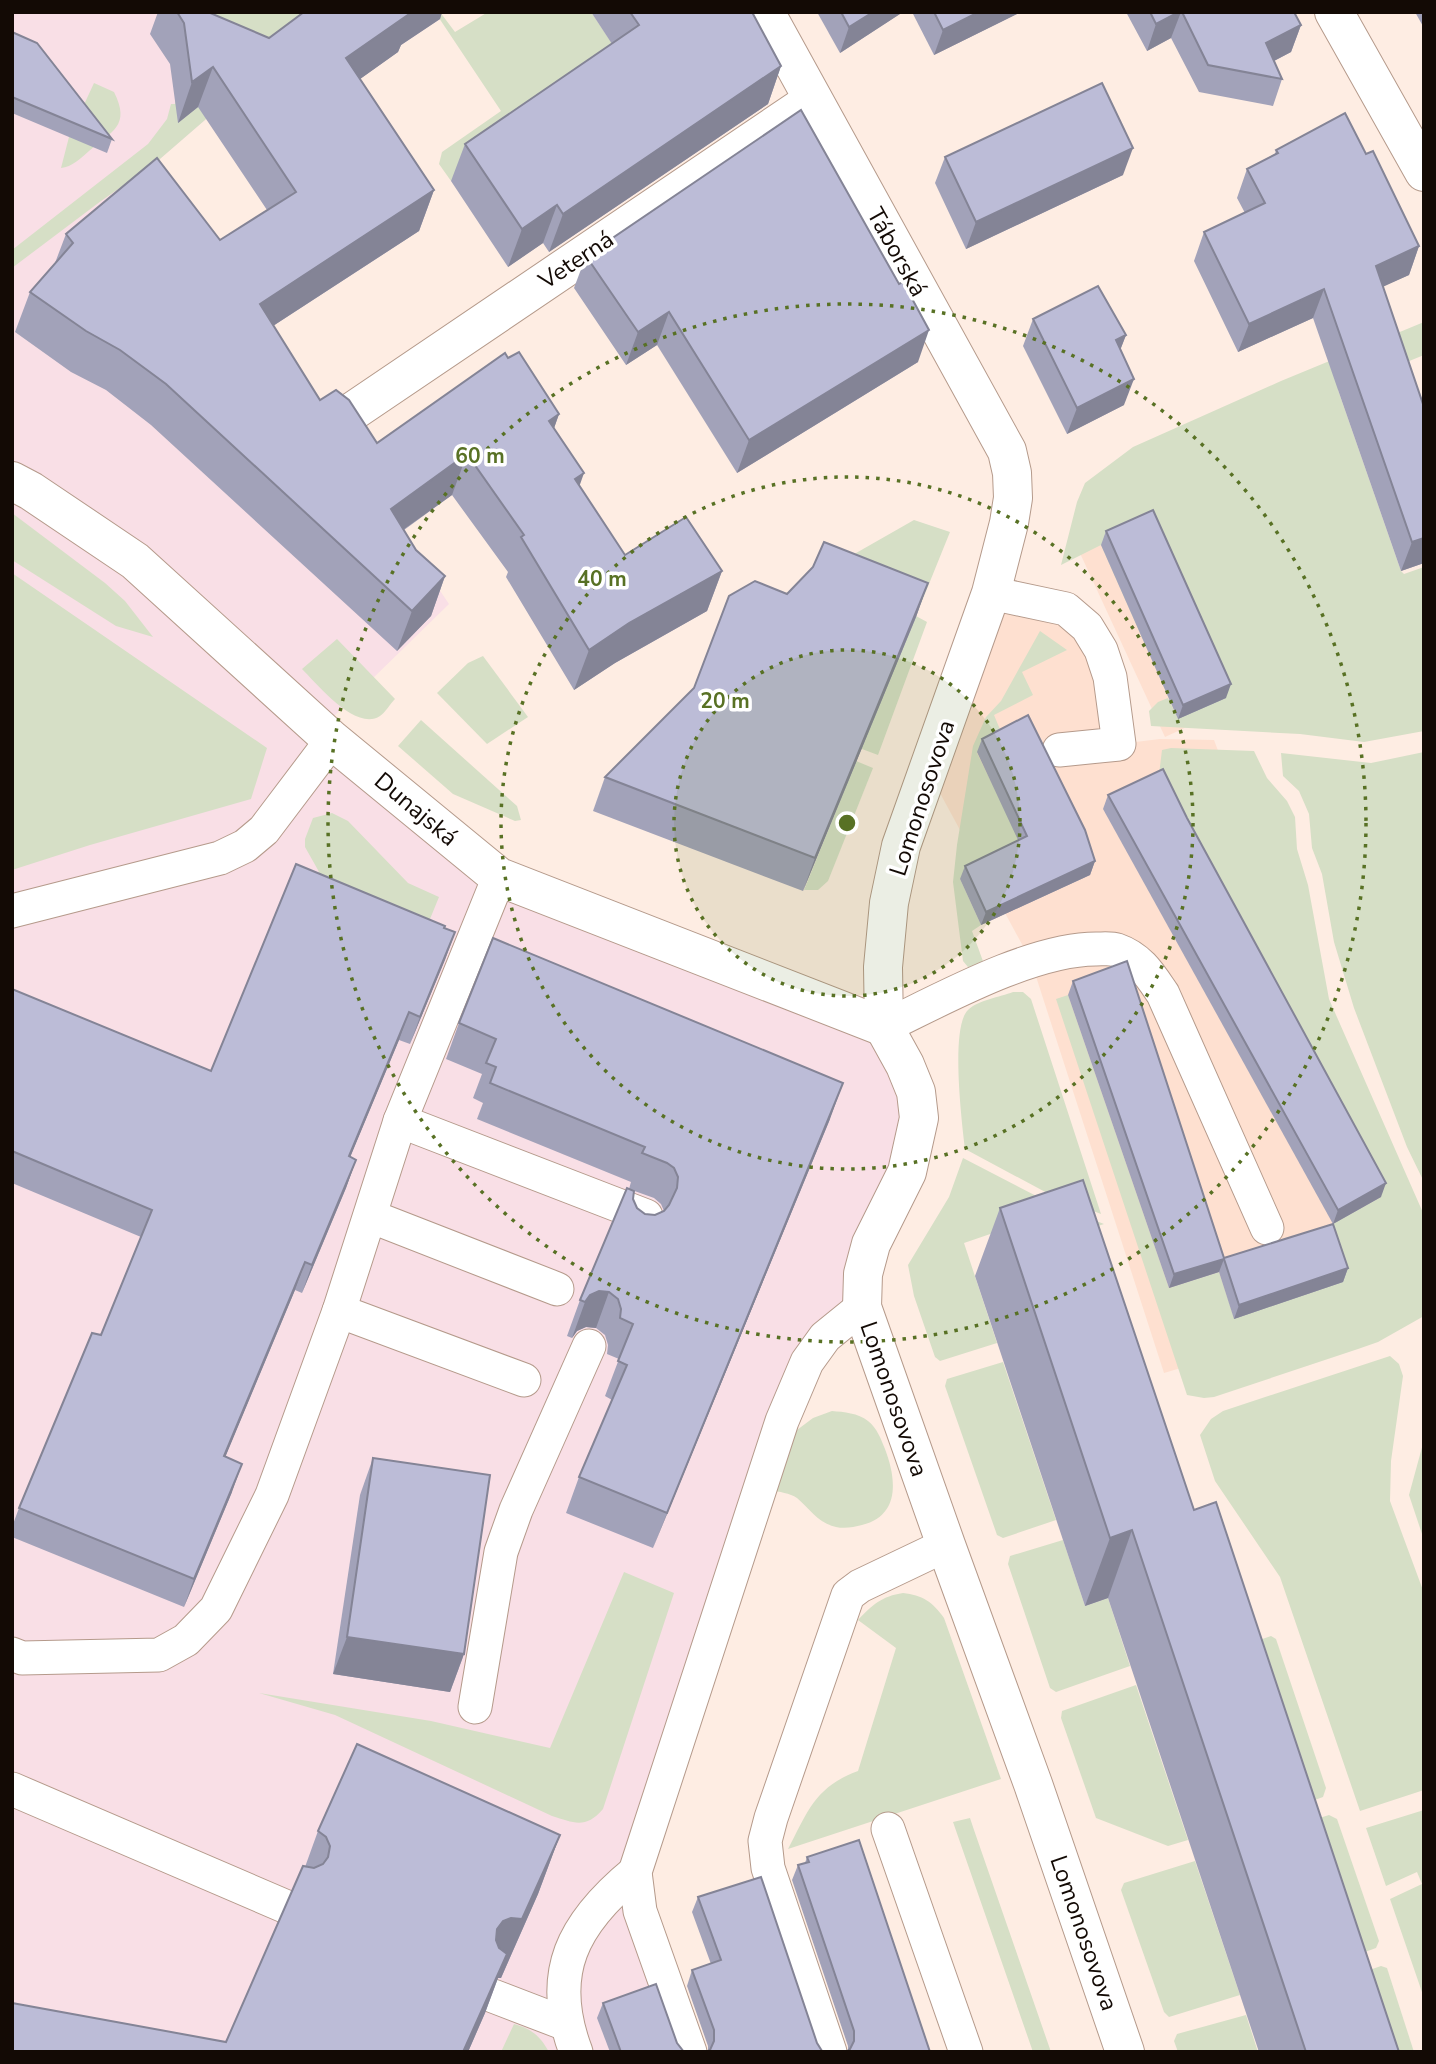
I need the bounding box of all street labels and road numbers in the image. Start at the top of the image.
street label: Táborská [859,202,935,302]
street label: Veterná [531,223,620,297]
street label: Lomonosovova [882,716,962,880]
street label: Dunajská [368,765,464,853]
street label: Lomonosovova [852,1317,936,1481]
street label: Lomonosovova [1042,1851,1126,2015]

